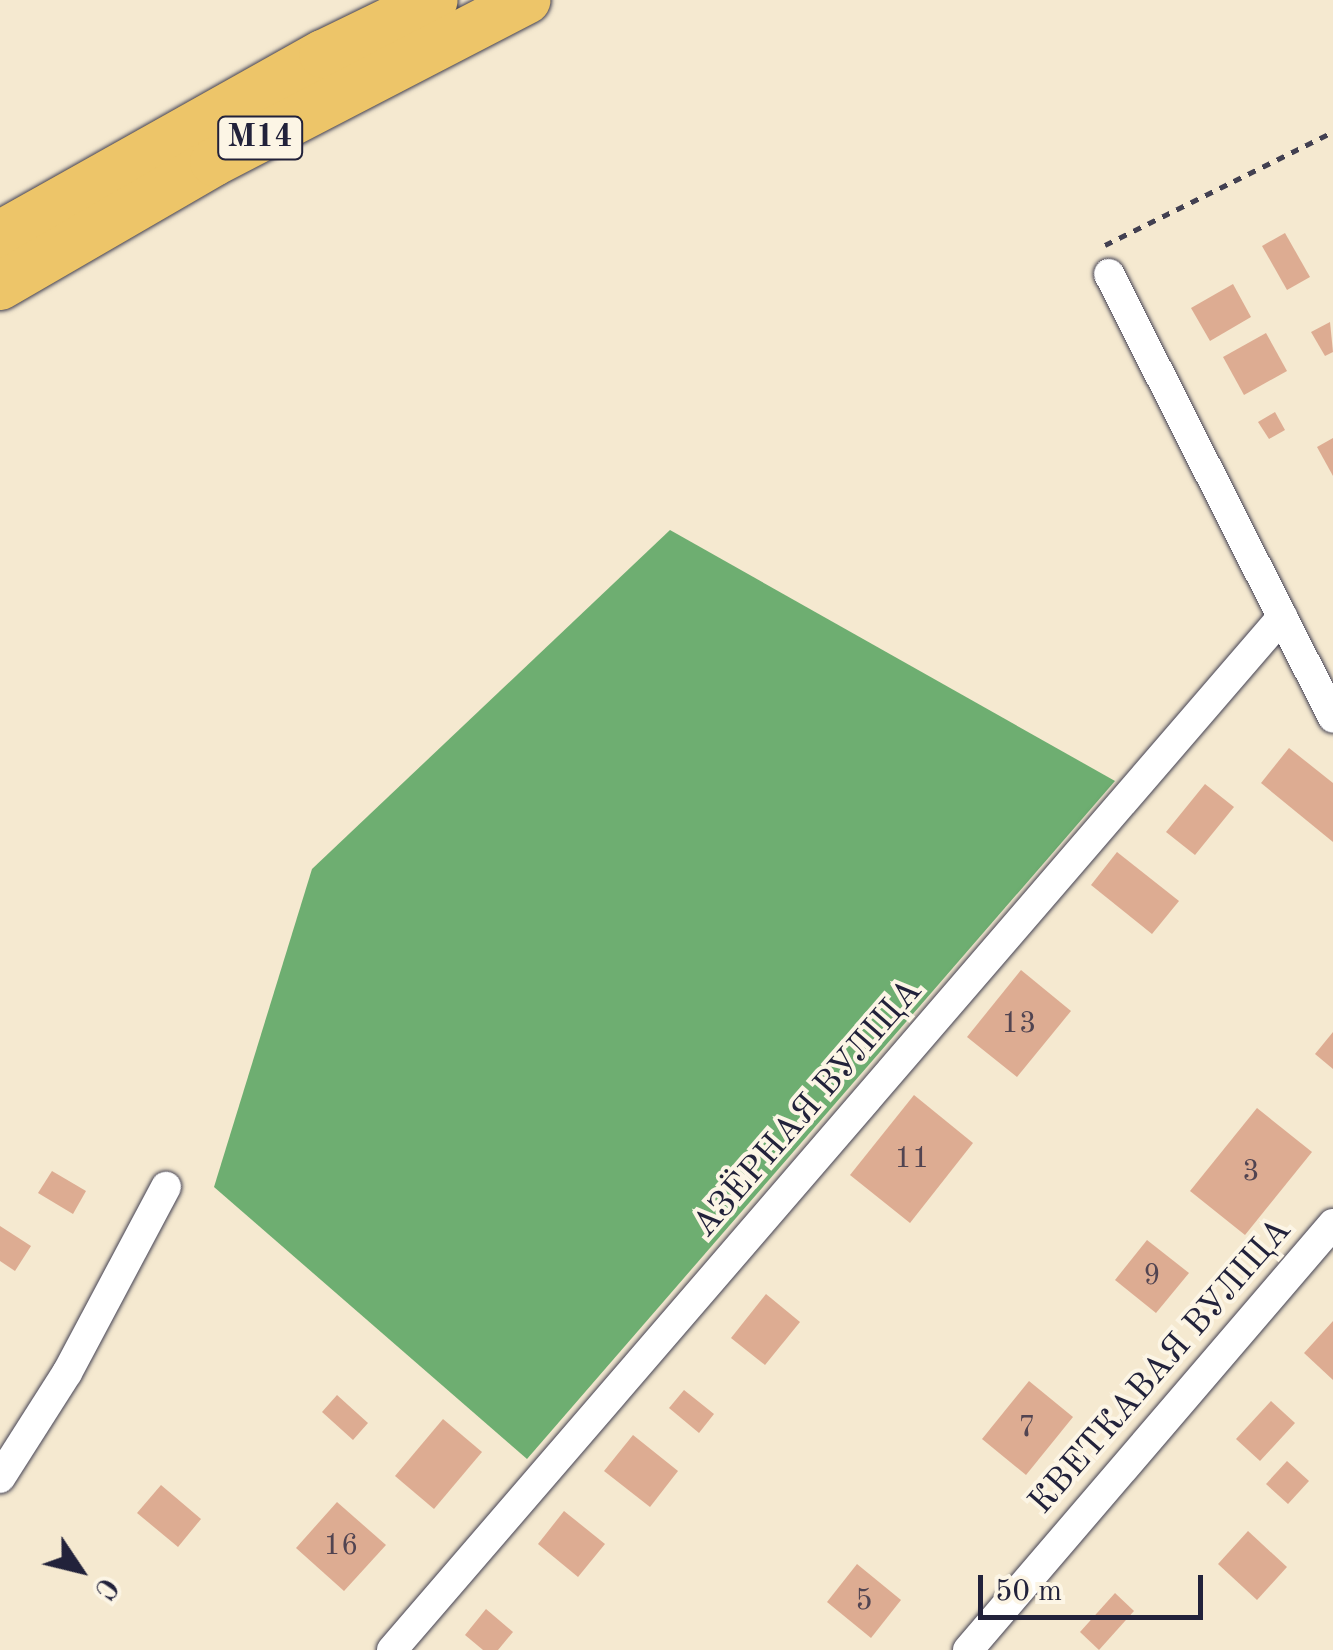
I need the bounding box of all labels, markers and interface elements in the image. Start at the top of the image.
road number: М14 [215,111,305,165]
street label: АЗЁРНАЯ ВУЛІЦА [684,971,932,1247]
house number: 13 [1002,1006,1036,1042]
house number: 11 [895,1141,929,1177]
house number: 3 [1242,1154,1260,1190]
street label: КВЕТКАВАЯ ВУЛІЦА [1021,1210,1301,1524]
house number: 9 [1143,1258,1161,1294]
house number: 7 [1018,1410,1036,1446]
north arrow [30,1520,130,1620]
house number: 16 [324,1528,358,1564]
scale bar [983,1555,1208,1617]
text: С [88,1572,121,1603]
text: 50 m [995,1577,1062,1607]
house number: 5 [855,1583,873,1619]

